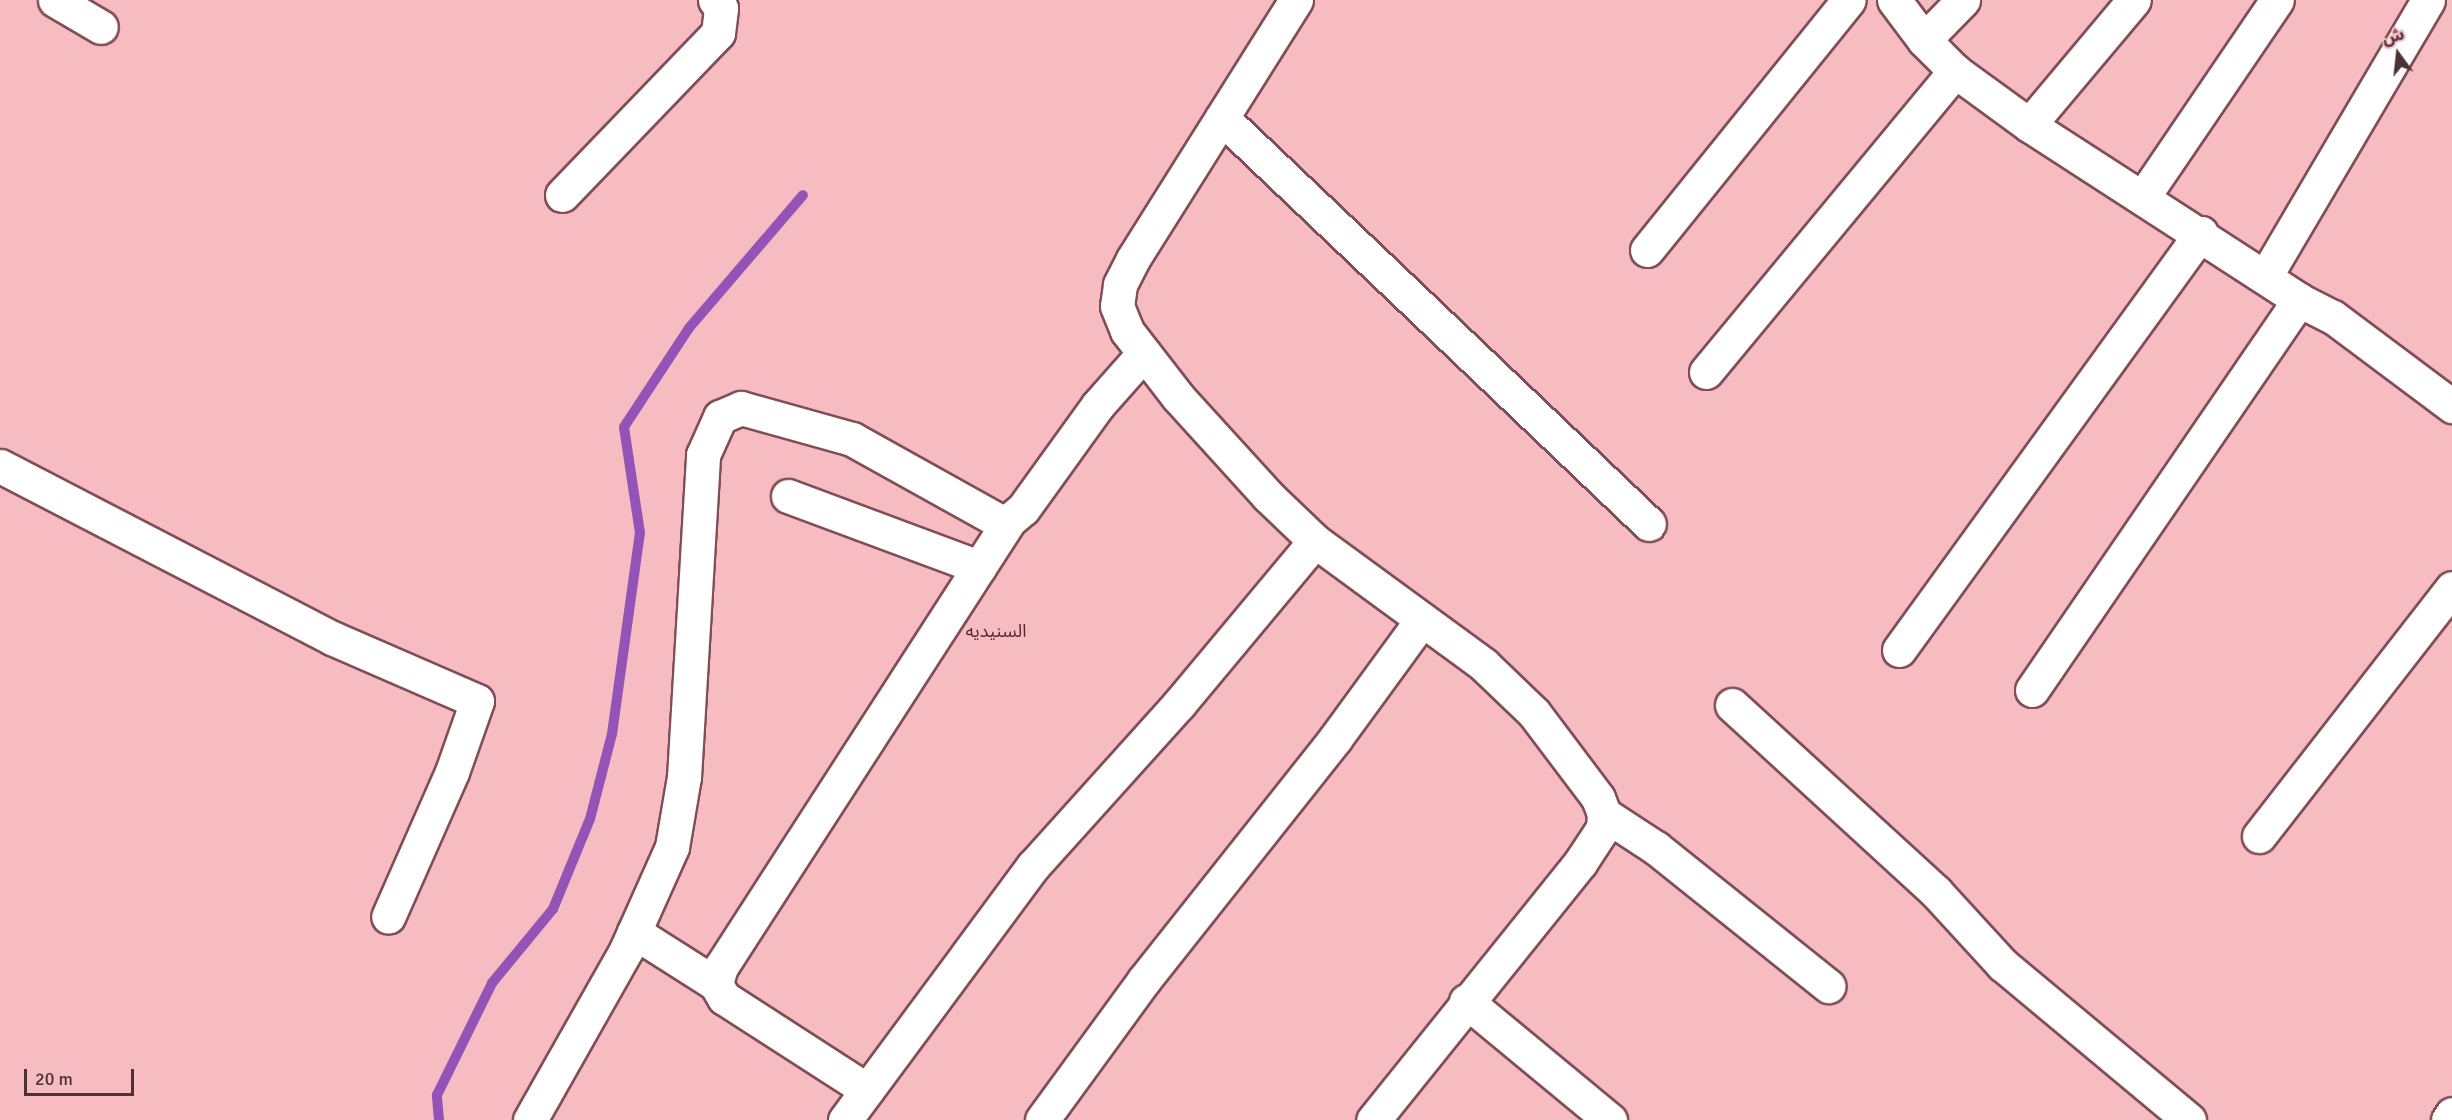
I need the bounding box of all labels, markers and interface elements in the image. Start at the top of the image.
north arrow [2368,24,2428,84]
text: ش [2380,24,2407,49]
district label: السنيديه [966,620,1026,642]
scale bar [27,1057,136,1095]
text: 20 m [35,1068,73,1090]

